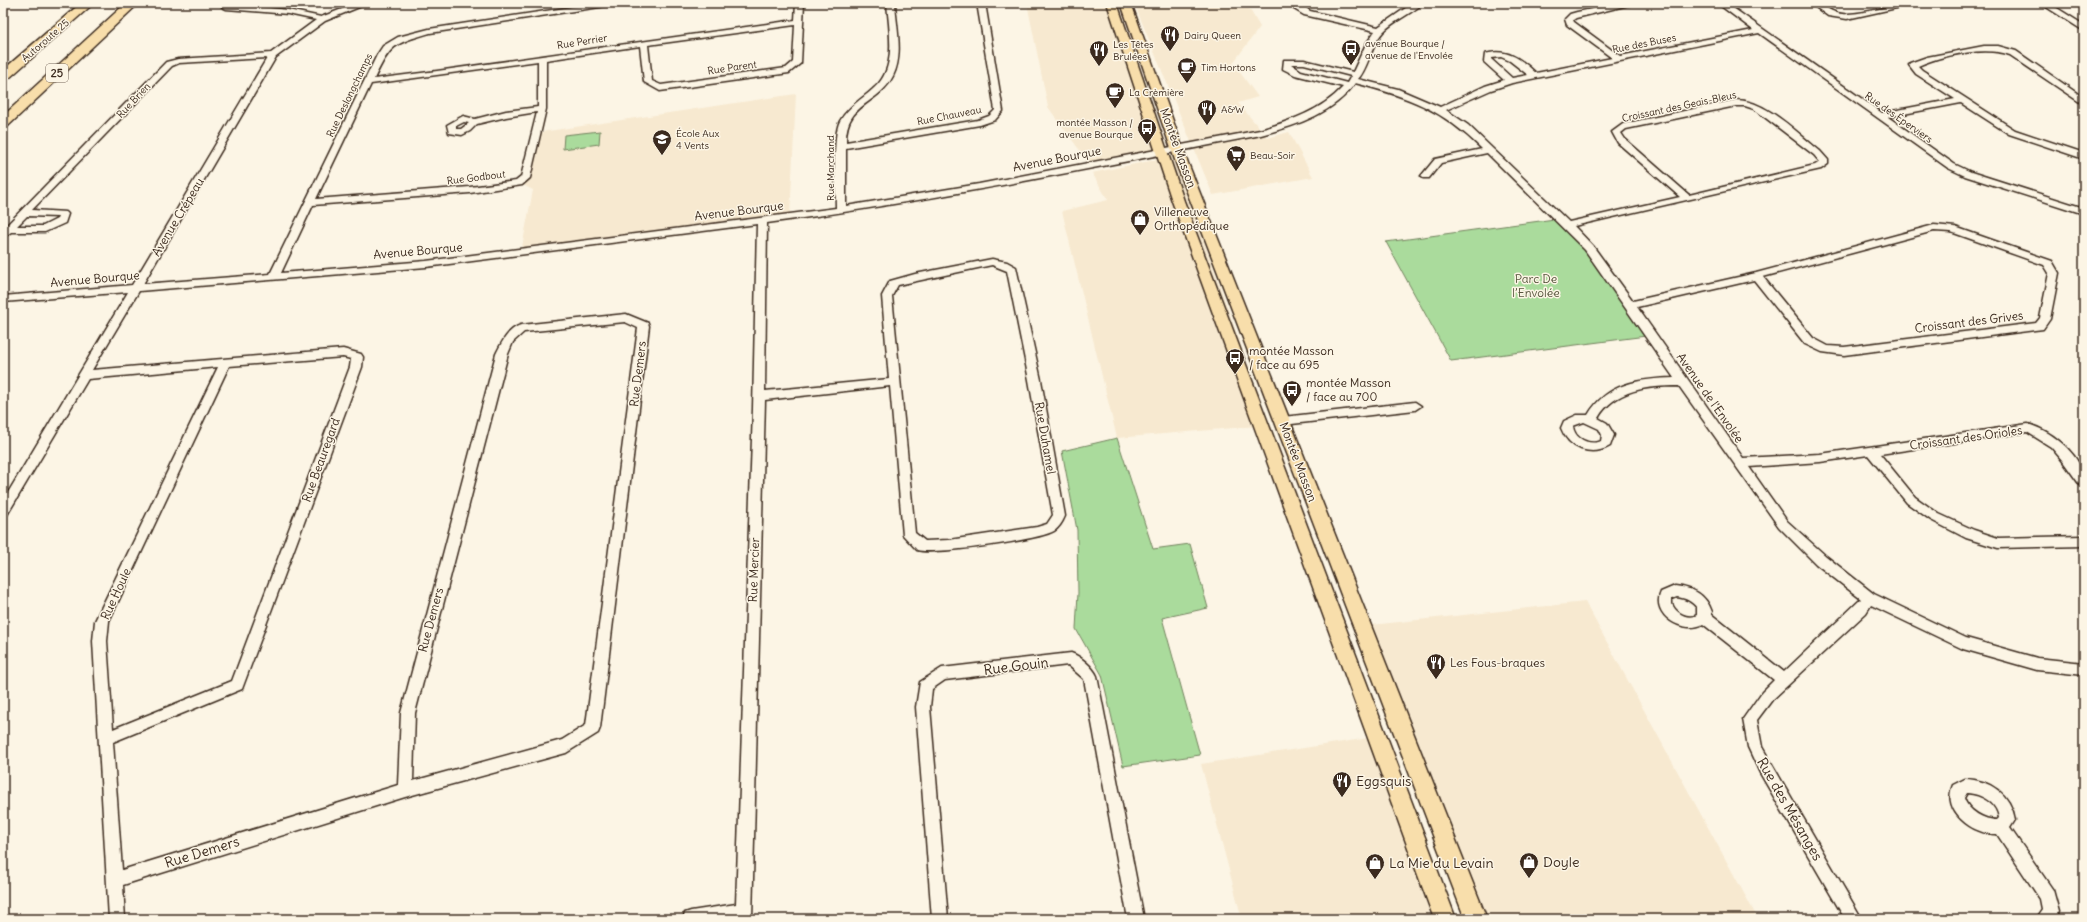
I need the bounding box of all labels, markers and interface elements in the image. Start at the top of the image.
street label: Autoroute 25 [19,16,72,65]
restaurant icon: Dairy Queen [1159,24,1181,52]
place label: Dairy Queen [1184,29,1241,42]
street label: Rue Perrier [556,31,608,52]
street label: Rue des Buses [1611,31,1678,56]
place label: avenue Bourque / avenue de l'Envolée [1365,37,1453,62]
place label: Les Têtes Brulées [1113,38,1154,63]
bus stop icon: avenue Bourque / avenue de l'Envolée [1340,38,1362,66]
restaurant icon: Les Têtes Brulées [1088,39,1110,67]
street label: Rue Deslongchamps [324,51,376,139]
cafe icon: Tim Hortons [1176,56,1198,84]
street label: Rue Parent [707,58,758,77]
place label: Tim Hortons [1201,61,1256,74]
road number: 25 [46,64,68,82]
street label: Rue Brien [114,80,153,121]
cafe icon: La Crèmière [1104,81,1126,109]
place label: La Crèmière [1129,86,1184,99]
street label: Croissant des Geais-Bleus [1621,88,1738,125]
street label: Rue des Éperviers [1862,89,1936,146]
restaurant icon: A&W [1196,98,1218,126]
street label: Rue Chauveau [916,103,983,128]
place label: A&W [1221,103,1244,116]
street label: Montée Masson [1157,106,1200,190]
place label: montée Masson / avenue Bourque [1056,116,1133,141]
bus stop icon: montée Masson / avenue Bourque [1136,117,1158,145]
place label: École Aux 4 Vents [676,127,720,152]
school or university icon: École Aux 4 Vents [651,128,673,156]
street label: Rue Marchand [824,135,837,201]
street label: Avenue Bourque [1012,143,1102,174]
supermarket icon: Beau-Soir [1225,144,1247,172]
place label: Beau-Soir [1250,149,1295,162]
street label: Rue Godbout [446,167,507,188]
street label: Avenue Crépeau [148,175,207,259]
street label: Avenue Bourque [694,198,784,223]
place label: Villeneuve Orthopédique [1154,204,1229,233]
shop icon: Villeneuve Orthopédique [1129,208,1151,236]
street label: Avenue Bourque [373,239,463,262]
street label: Avenue Bourque [50,267,140,290]
park label: Parc De l’Envolée [1512,271,1560,300]
street label: Croissant des Grives [1914,307,2024,336]
street label: Rue Demers [626,340,649,408]
place label: montée Masson / face au 695 [1249,343,1334,372]
bus stop icon: montée Masson / face au 695 [1224,347,1246,375]
street label: Avenue de l'Envolée [1674,350,1747,446]
place label: montée Masson / face au 700 [1306,375,1391,404]
bus stop icon: montée Masson / face au 700 [1281,379,1303,407]
street label: Rue Duhamel [1032,401,1059,475]
street label: Rue Beauregard [298,416,343,504]
street label: Montée Masson [1276,420,1321,504]
street label: Croissant des Orioles [1909,422,2023,453]
street label: Rue Mercier [745,537,762,603]
street label: Rue Houle [97,566,134,622]
street label: Rue Demers [415,586,446,654]
restaurant icon: Les Fous-braques [1425,652,1447,680]
street label: Rue Gouin [983,653,1049,679]
place label: Les Fous-braques [1450,655,1545,670]
street label: Rue des Mésanges [1753,754,1827,864]
restaurant icon: Eggsquis [1331,770,1353,798]
place label: Eggsquis [1356,772,1411,790]
street label: Rue Demers [162,832,242,872]
shop icon: Doyle [1518,851,1540,879]
shop icon: La Mie du Levain [1364,852,1386,880]
place label: Doyle [1543,853,1579,871]
place label: La Mie du Levain [1389,854,1494,872]

